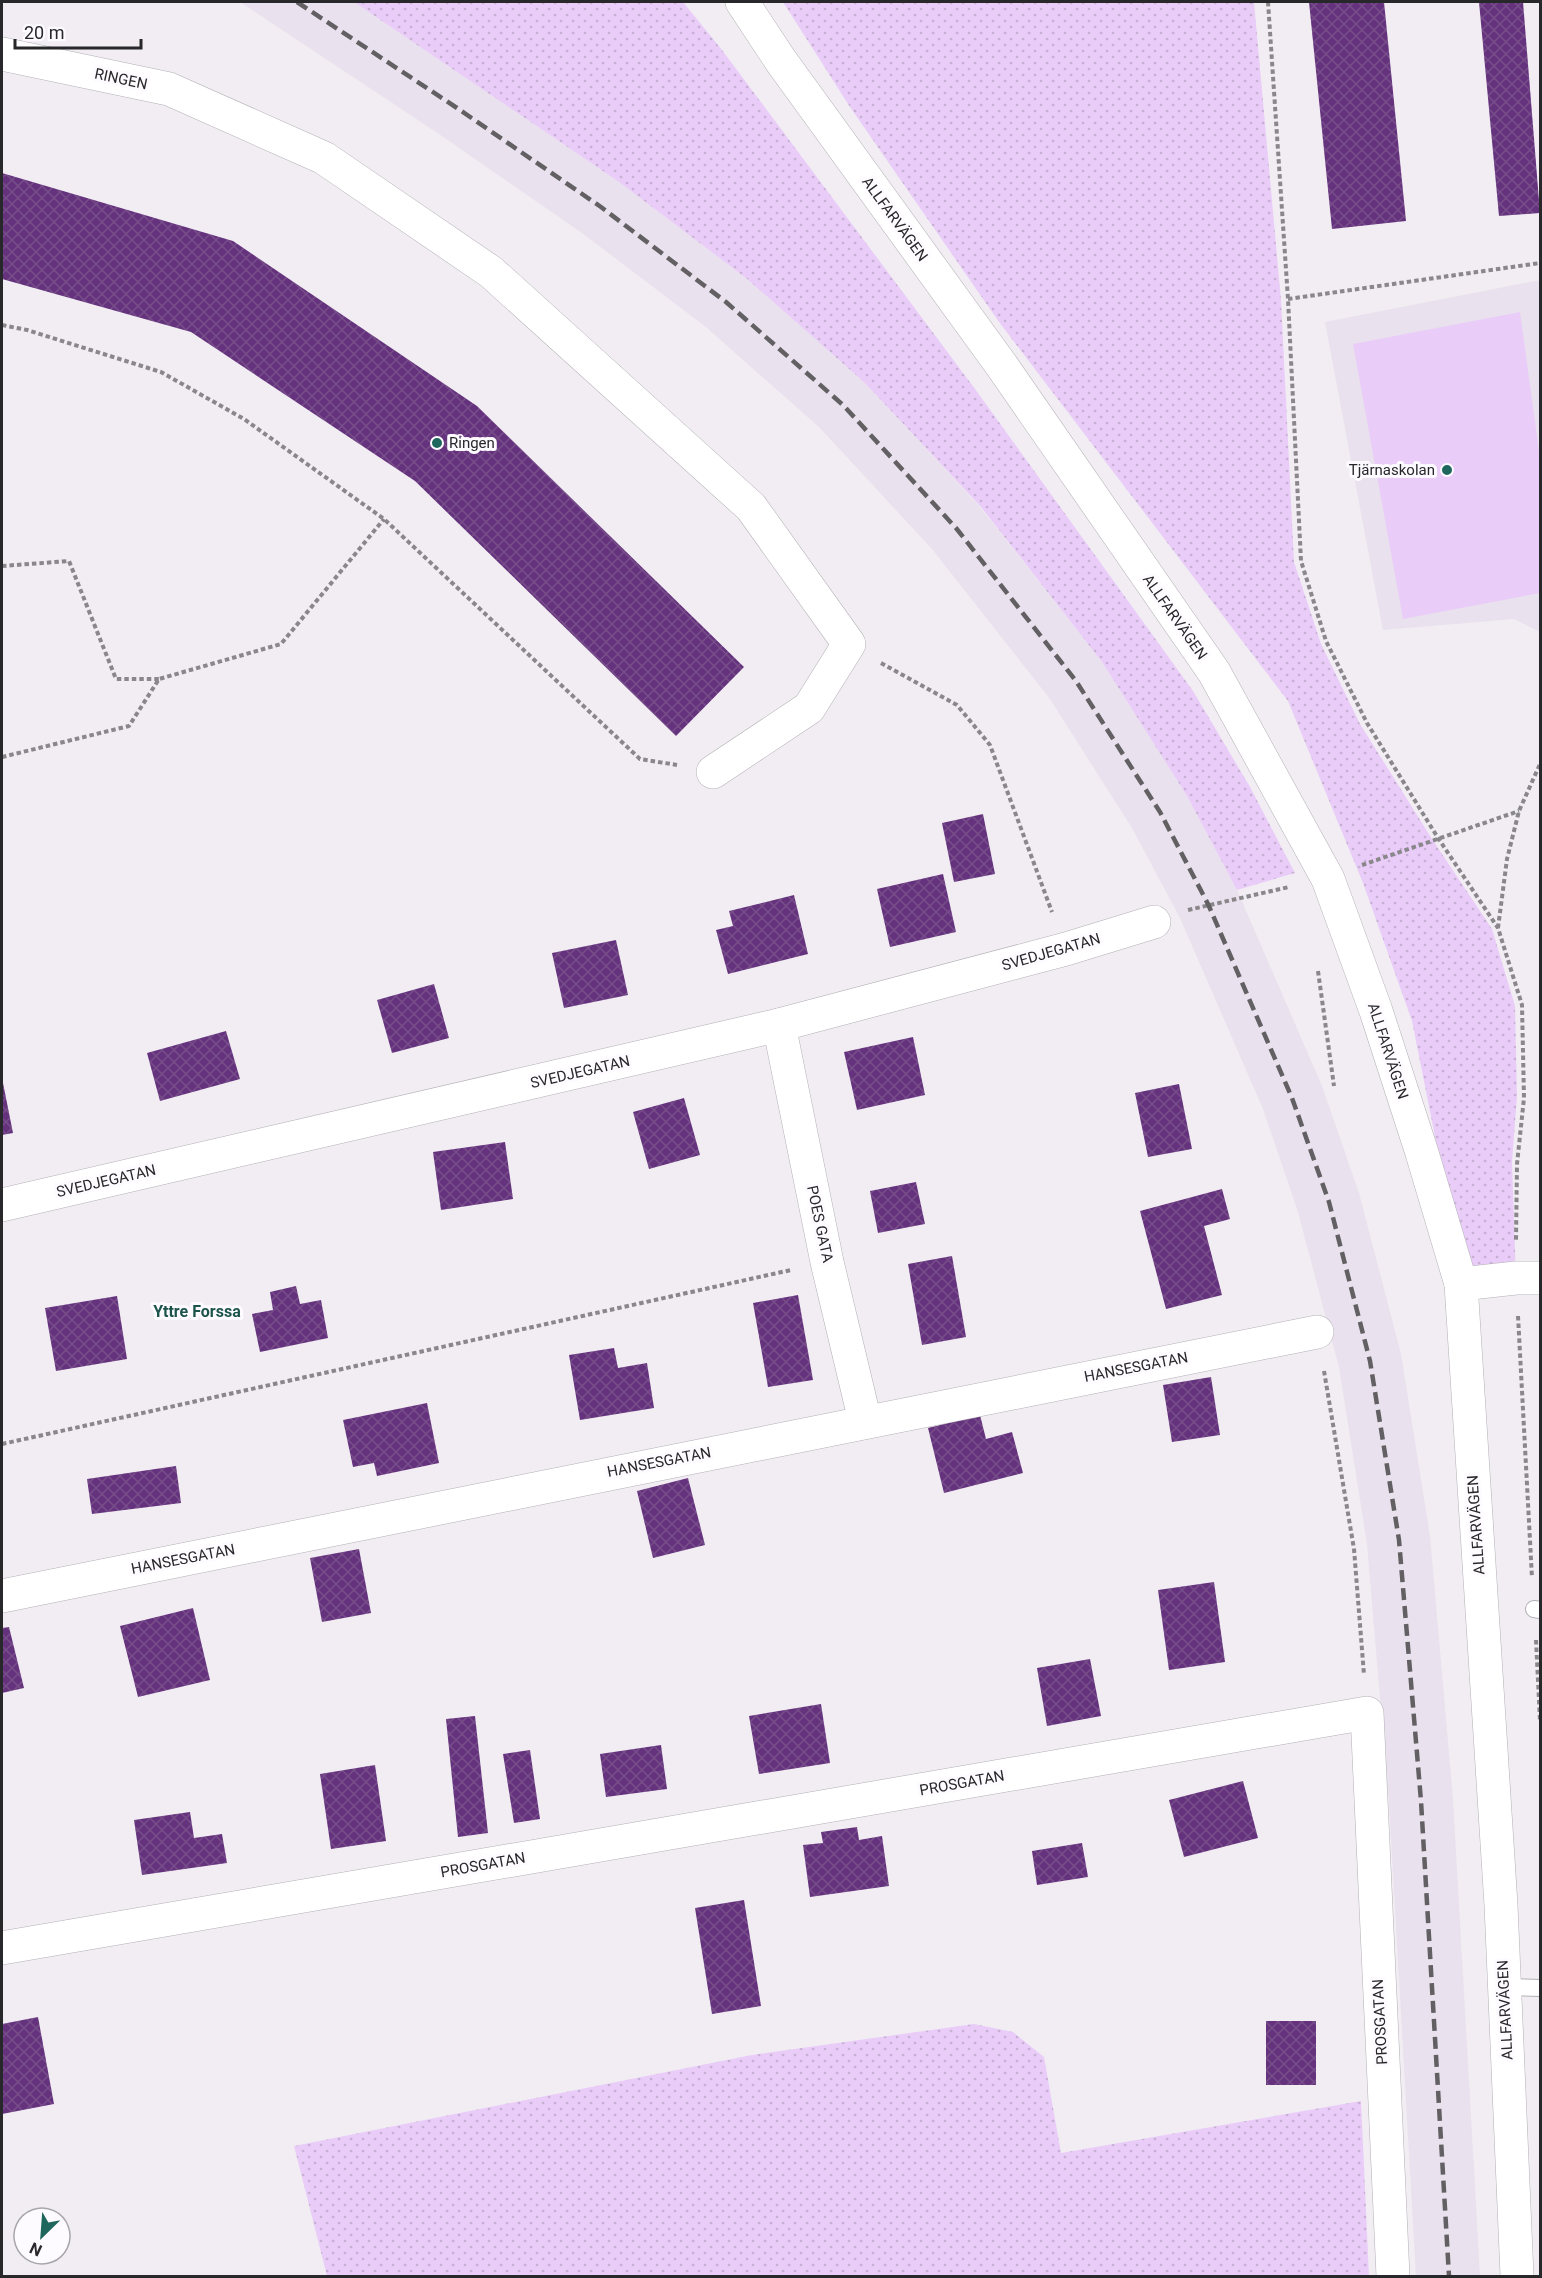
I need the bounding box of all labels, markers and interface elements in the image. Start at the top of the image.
scale bar [15,12,141,50]
text: 20 m [24,22,64,43]
street label: RINGEN [93,65,149,93]
street label: ALLFARVÄGEN [858,173,932,265]
place label: Ringen [449,434,495,452]
marker: Ringen [430,436,444,450]
place label: Tjärnaskolan [1349,461,1435,479]
marker: Tjärnaskolan [1440,463,1454,477]
street label: ALLFARVÄGEN [1139,571,1211,663]
street label: SVEDJEGATAN [1000,929,1102,975]
street label: ALLFARVÄGEN [1364,1001,1412,1101]
street label: SVEDJEGATAN [529,1052,631,1092]
street label: SVEDJEGATAN [55,1161,157,1201]
street label: POES GATA [803,1184,837,1264]
district label: Yttre Forssa [153,1302,241,1321]
street label: HANSESGATAN [1082,1348,1190,1386]
street label: HANSESGATAN [605,1443,713,1481]
street label: ALLFARVÄGEN [1464,1474,1488,1576]
street label: HANSESGATAN [129,1540,237,1578]
street label: PROSGATAN [918,1767,1006,1799]
street label: PROSGATAN [439,1849,527,1881]
street label: ALLFARVÄGEN [1493,1960,1517,2060]
street label: PROSGATAN [1369,1979,1391,2065]
north arrow [12,2206,72,2266]
text: N [27,2238,45,2260]

